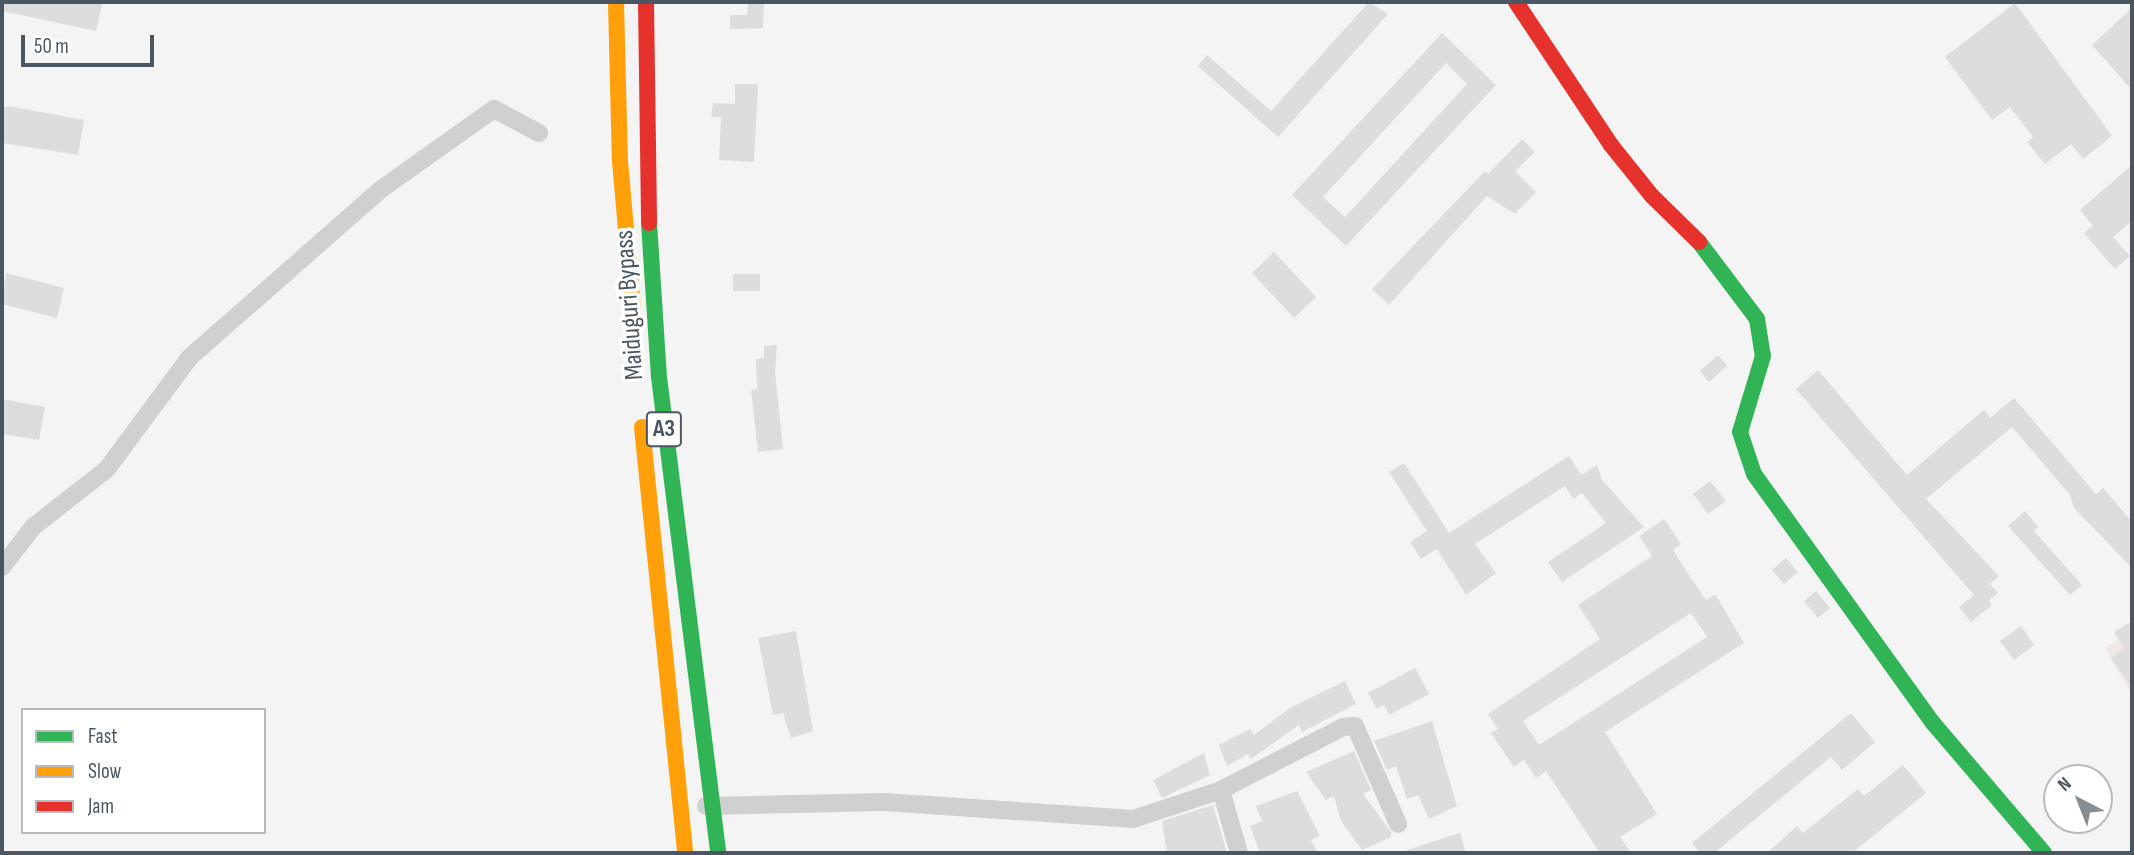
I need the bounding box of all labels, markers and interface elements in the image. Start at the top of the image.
scale bar [24,21,158,65]
text: 50 m [34,34,69,59]
street label: Maiduguri Bypass [609,229,651,381]
road number: A3 [645,408,683,449]
legend [21,708,266,834]
text: Fast [88,724,118,749]
text: Slow [88,759,121,784]
north arrow [2043,764,2113,834]
text: N [2053,773,2076,796]
text: Jam [88,794,114,819]

